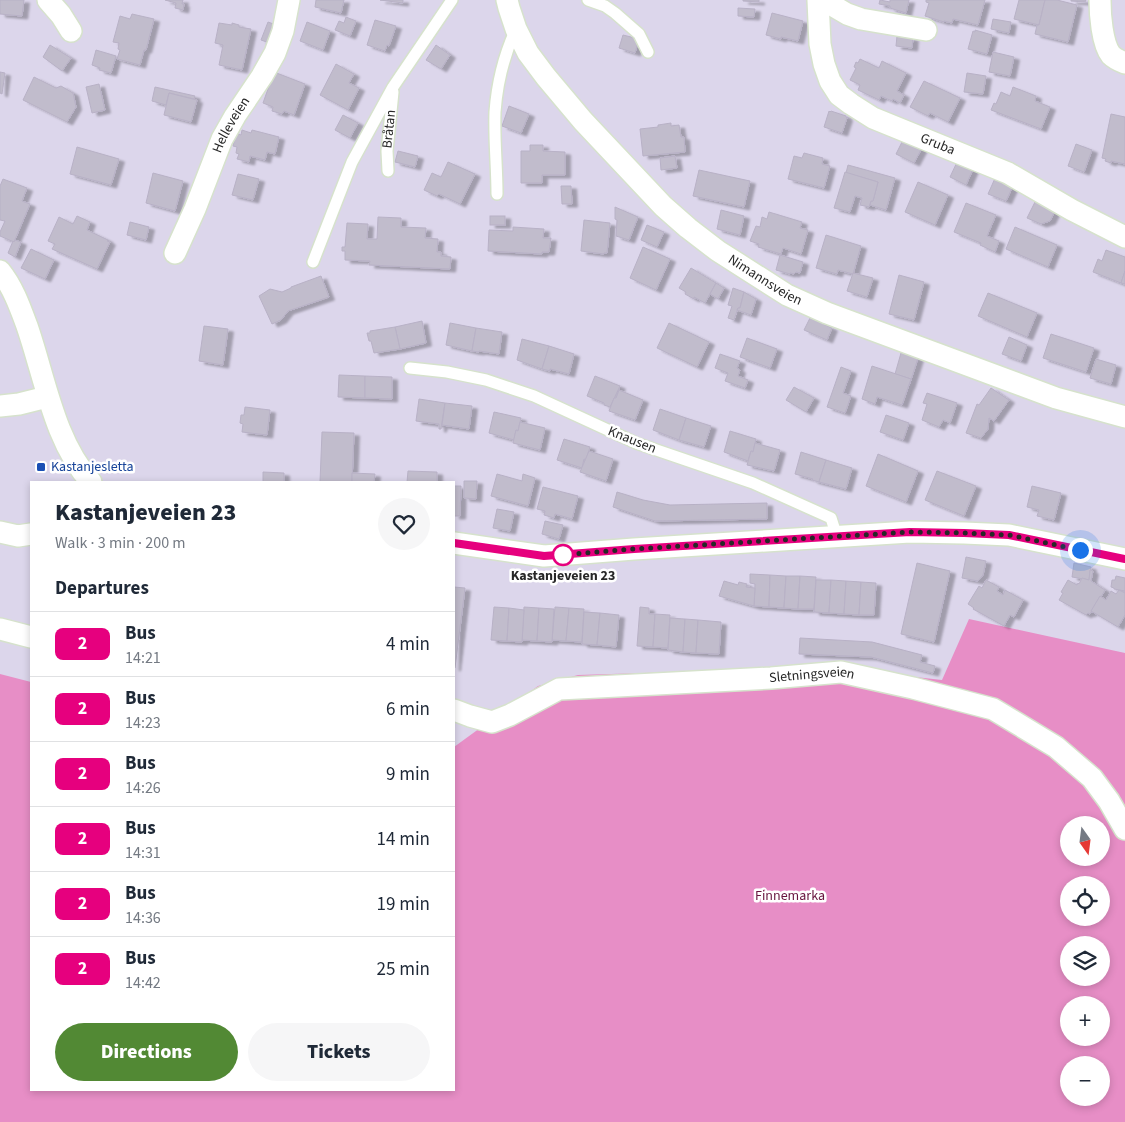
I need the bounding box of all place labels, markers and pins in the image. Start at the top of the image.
place label: Kastanjesletta [51,457,133,477]
marker: Kastanjesletta [35,461,47,473]
marker: Kastanjeveien 23 [552,544,574,566]
place label: Kastanjeveien 23 [511,566,615,586]

